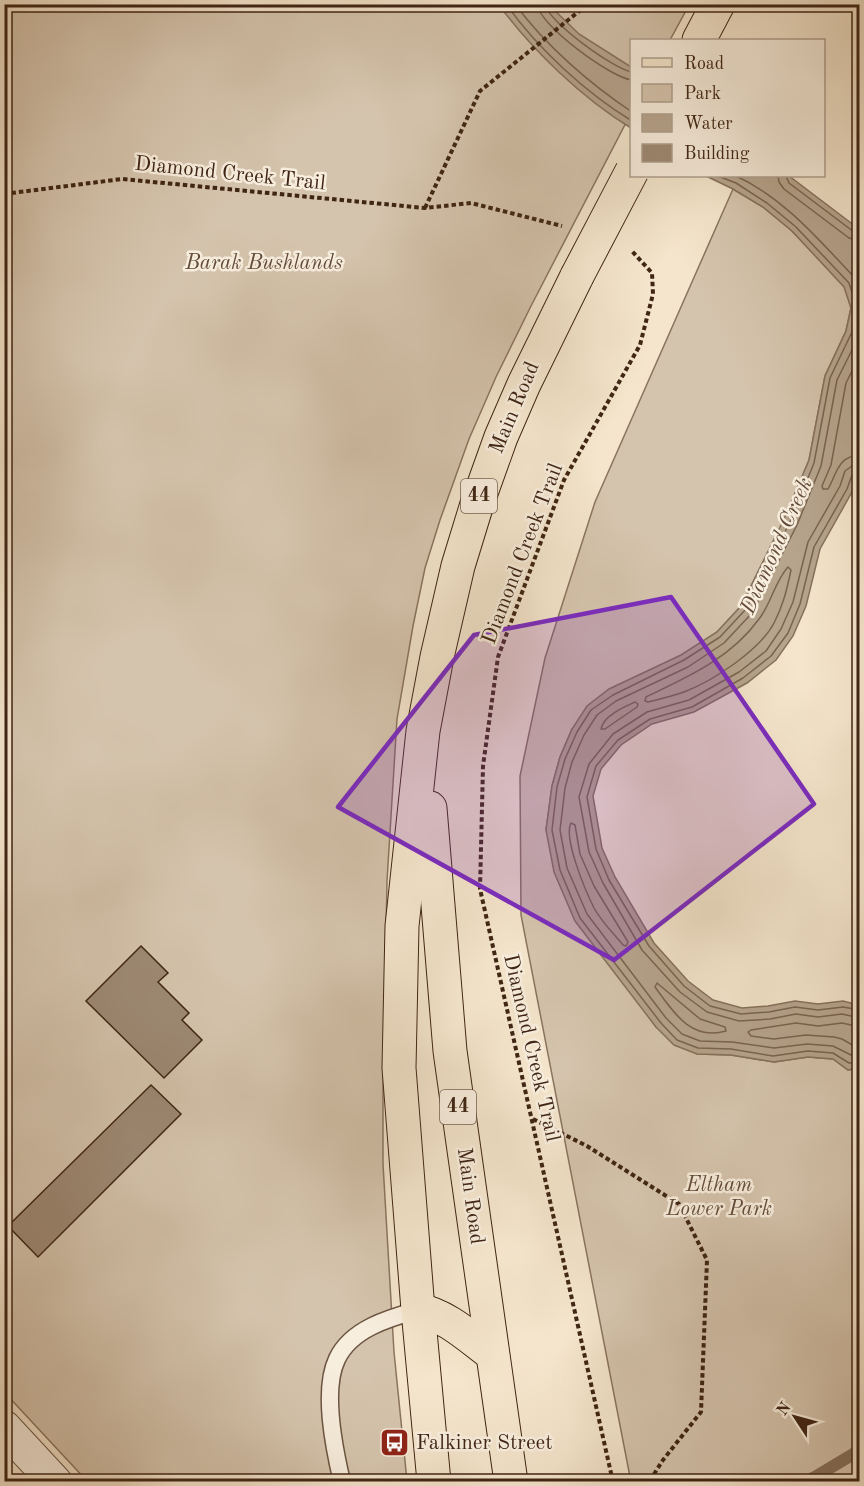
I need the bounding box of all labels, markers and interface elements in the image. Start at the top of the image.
legend [630,39,825,177]
text: Road [684,55,724,73]
text: Park [684,85,721,103]
text: Water [684,115,733,133]
text: Building [684,145,750,163]
street label: Diamond Creek Trail [134,154,327,195]
park label: Barak Bushlands [184,253,343,274]
street label: Main Road [486,359,544,457]
street label: Diamond Creek Trail [479,460,567,647]
water label: Diamond Creek [737,474,817,619]
road number: 44 [461,479,497,513]
street label: Diamond Creek Trail [499,952,563,1144]
road number: 44 [440,1090,476,1124]
street label: Main Road [453,1146,487,1246]
park label: Eltham Lower Park [665,1175,772,1220]
north arrow [765,1387,825,1447]
text: N [774,1399,795,1419]
bus stop icon: Falkiner Street [379,1427,411,1459]
place label: Falkiner Street [416,1433,553,1454]

